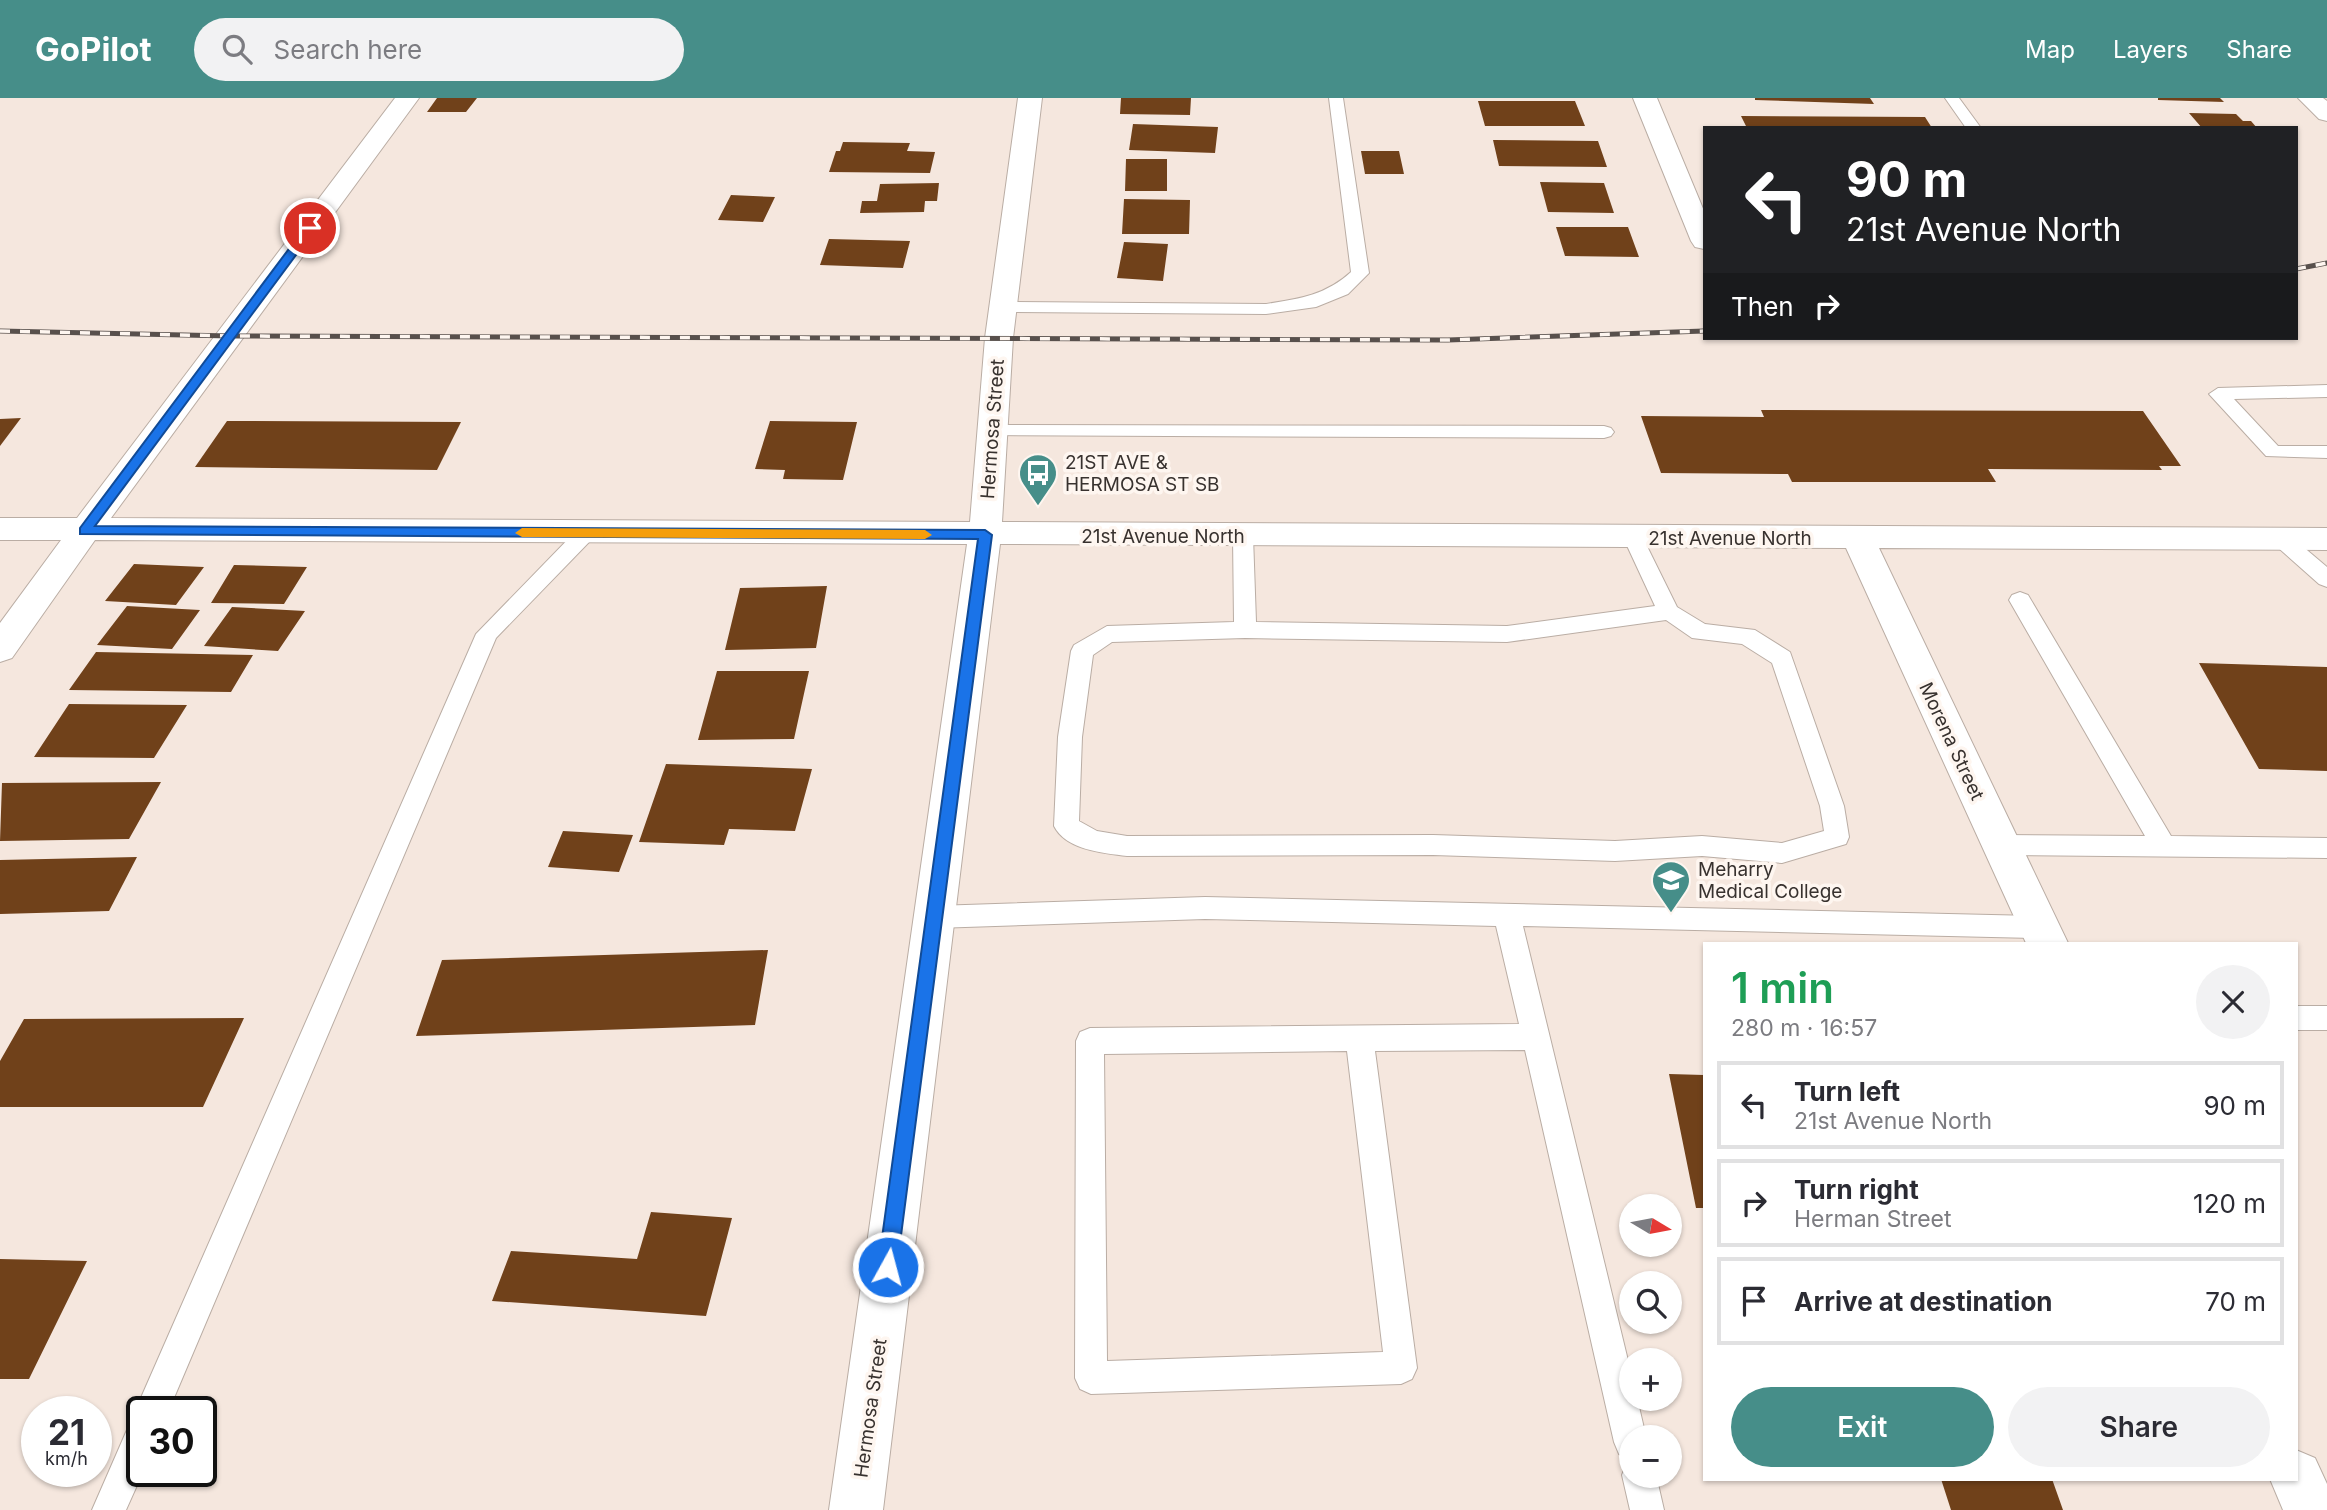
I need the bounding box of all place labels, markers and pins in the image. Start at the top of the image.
pin [280,198,340,258]
place label: 21ST AVE & HERMOSA ST SB [1065,451,1220,496]
bus stop icon: 21ST AVE & HERMOSA ST SB [1017,452,1059,507]
place label: Meharry Medical College [1698,858,1842,903]
school or university icon: Meharry Medical College [1650,859,1692,914]

